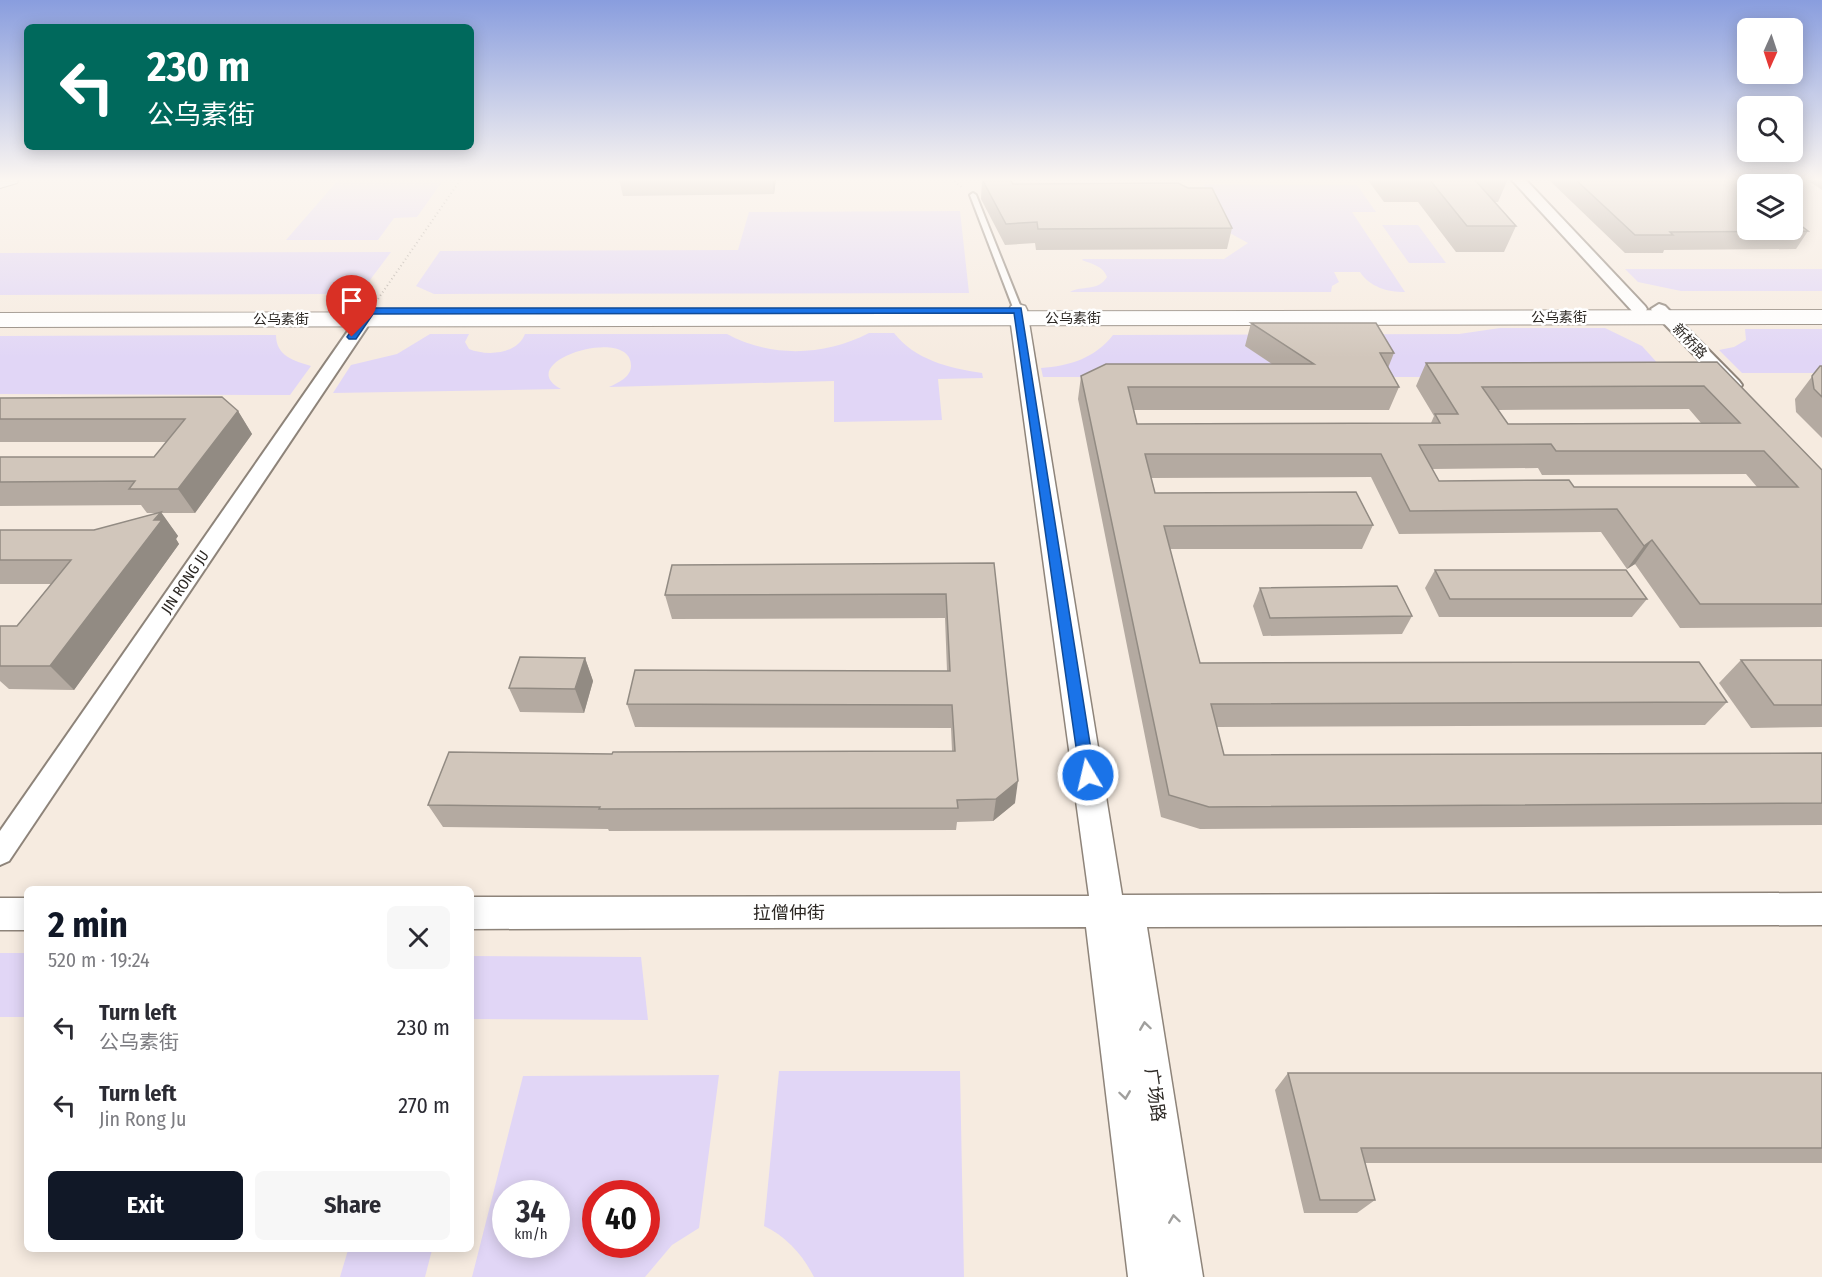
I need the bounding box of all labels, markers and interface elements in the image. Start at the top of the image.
north arrow [1737,18,1803,84]
map controls [1737,18,1803,240]
text: 230 m [147,42,250,92]
icon: left [48,48,126,126]
button: search [1737,96,1803,162]
text: 公乌素街 [147,99,255,131]
button: layers [1737,174,1803,240]
pin [326,275,377,337]
icon: arrive [335,284,368,317]
street label: 公乌素街 [1531,309,1587,326]
street label: 公乌素街 [1045,310,1101,327]
street label: 公乌素街 [253,311,309,328]
street label: 新桥路 [1669,320,1710,362]
street label: JIN RONG JU [157,547,213,617]
position arrow [1056,743,1120,807]
street label: 拉僧仲街 [753,902,825,924]
text: 2 min [48,903,128,947]
button: close [387,906,450,969]
text: 520 m · 19:24 [48,948,150,972]
text: Turn left [99,999,177,1026]
icon: left [48,1011,81,1044]
text: 230 m [397,1014,450,1041]
one-way arrow [1140,1022,1152,1031]
text: 公乌素街 [99,1030,179,1054]
street label: 广场路 [1140,1067,1170,1123]
text: Turn left [99,1080,177,1107]
icon: left [48,1089,81,1122]
one-way arrow [1119,1090,1131,1100]
text: 270 m [398,1092,450,1119]
text: Jin Rong Ju [99,1107,186,1131]
button: Exit [48,1171,243,1240]
button: Share [255,1171,450,1240]
speed limit sign: 40 [582,1180,660,1258]
text: 34 [516,1194,546,1230]
one-way arrow [1168,1215,1180,1224]
text: km/h [514,1225,548,1243]

